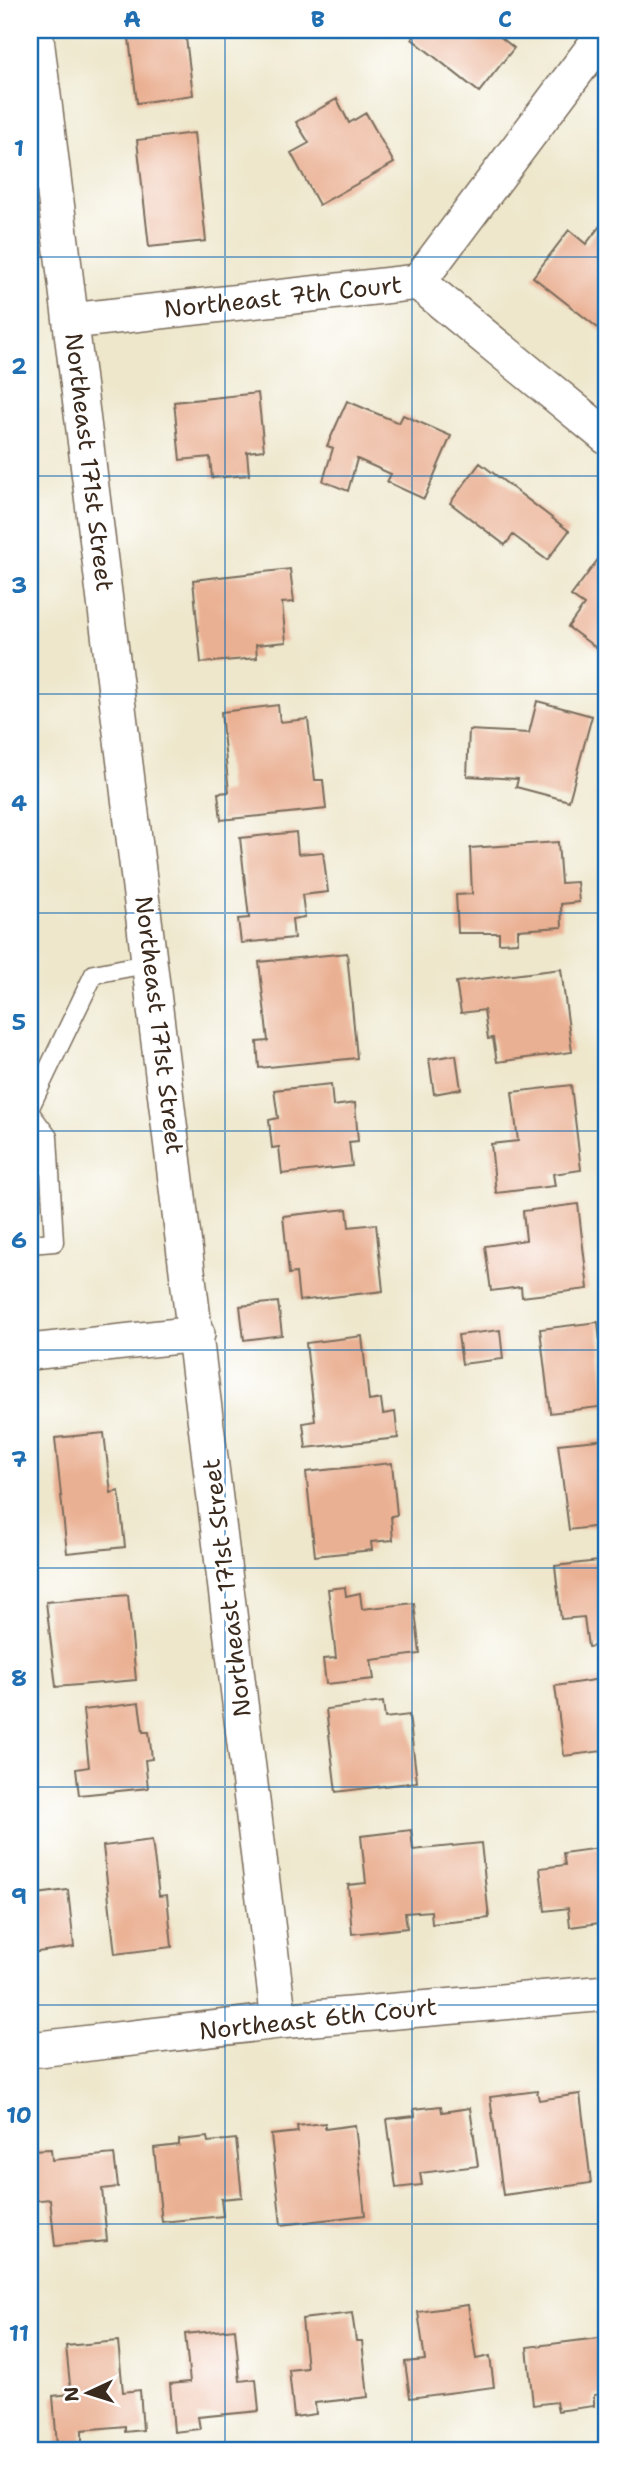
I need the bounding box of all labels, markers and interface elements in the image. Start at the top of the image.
text: A [123,4,141,34]
text: B [311,4,325,34]
text: C [498,4,512,34]
text: 1 [14,133,24,163]
street label: Northeast 7th Court [162,269,404,325]
street label: Northeast 171st Street [57,331,121,593]
text: 2 [11,351,27,381]
text: 3 [11,570,27,600]
text: 4 [11,788,27,818]
street label: Northeast 171st Street [127,894,191,1156]
text: 5 [12,1007,26,1037]
text: 6 [11,1225,27,1255]
text: 7 [11,1444,27,1474]
street label: Northeast 171st Street [195,1457,259,1719]
text: 8 [11,1663,27,1693]
text: 9 [11,1881,27,1911]
street label: Northeast 6th Court [197,1991,439,2047]
text: 10 [6,2100,32,2130]
text: 11 [9,2318,29,2348]
north arrow [52,2358,122,2428]
text: N [59,2386,85,2403]

